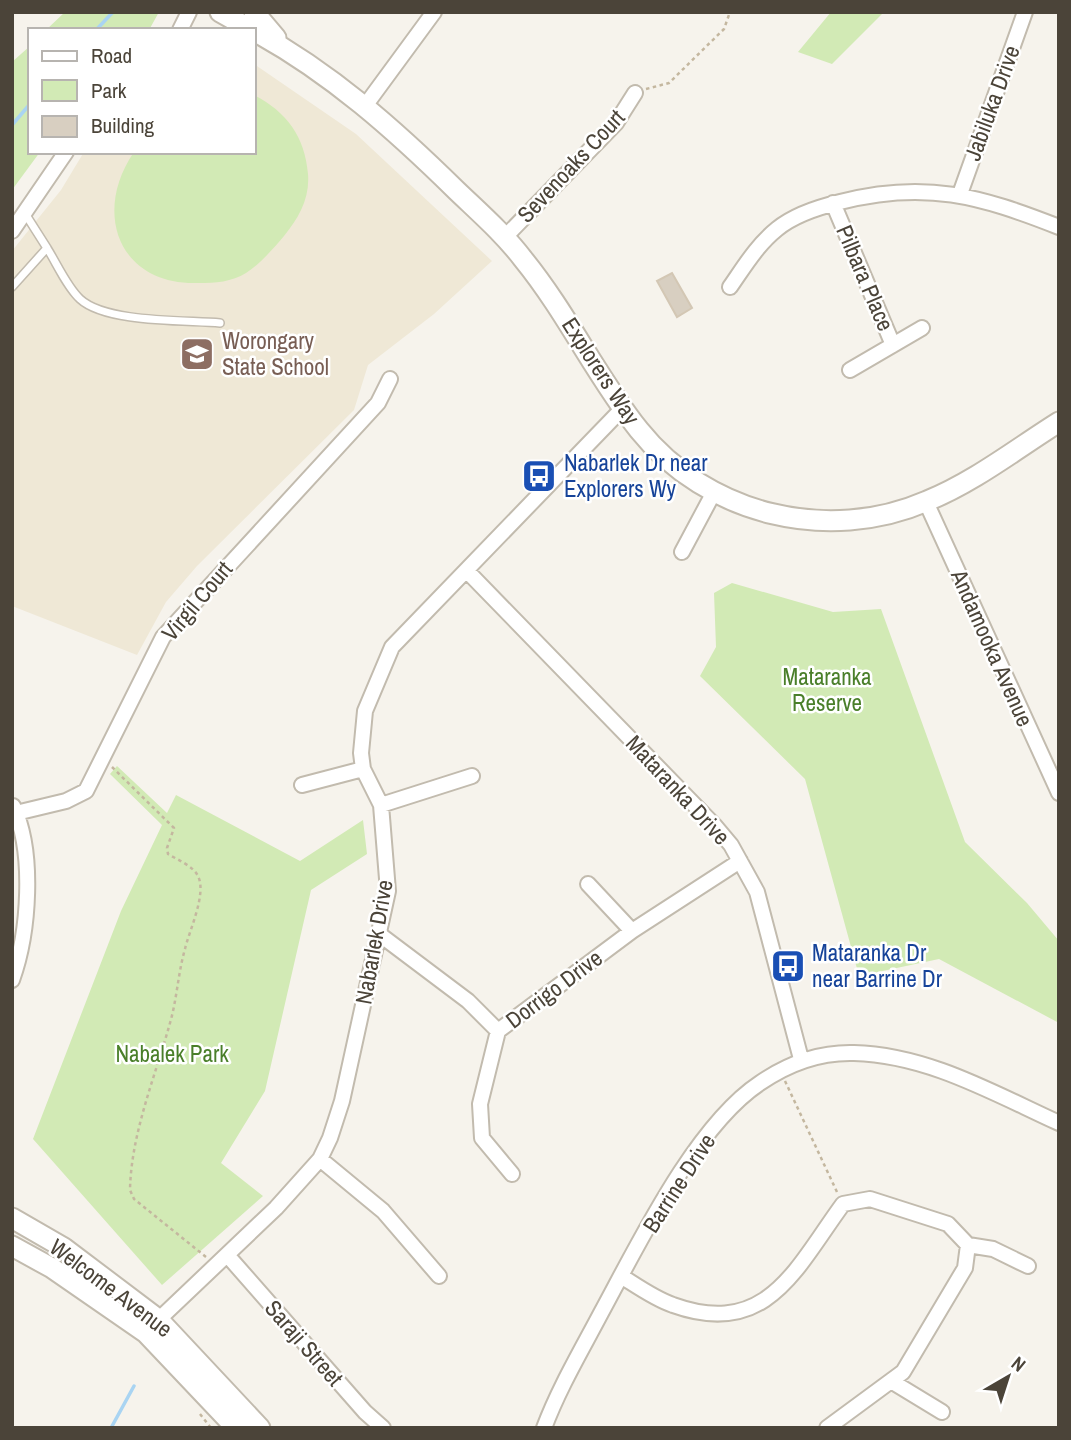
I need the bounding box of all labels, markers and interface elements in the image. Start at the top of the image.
legend [28,28,256,154]
text: Road [91,41,132,70]
street label: Jabiluka Drive [956,41,1027,165]
text: Park [91,76,127,105]
street label: Sevenoaks Court [510,102,631,229]
text: Building [91,111,155,140]
street label: Pilbara Place [829,220,902,335]
street label: Explorers Way [555,311,648,431]
place label: Worongary State School [222,325,329,382]
school or university icon: Worongary State School [178,335,216,373]
place label: Nabarlek Dr near Explorers Wy [564,447,708,504]
bus stop icon: Nabarlek Dr near Explorers Wy [520,457,558,495]
street label: Virgil Court [154,554,239,647]
street label: Andamooka Avenue [944,564,1041,731]
park label: Mataranka Reserve [782,661,872,718]
street label: Mataranka Drive [619,728,737,851]
street label: Nabarlek Drive [347,877,400,1007]
place label: Mataranka Dr near Barrine Dr [812,937,943,994]
street label: Dorrigo Drive [499,942,608,1035]
bus stop icon: Mataranka Dr near Barrine Dr [769,947,807,985]
park label: Nabalek Park [115,1038,229,1069]
street label: Barrine Drive [635,1127,722,1238]
street label: Welcome Avenue [44,1231,179,1344]
street label: Saraji Street [258,1293,350,1392]
north arrow [973,1342,1043,1412]
text: N [1006,1350,1031,1377]

